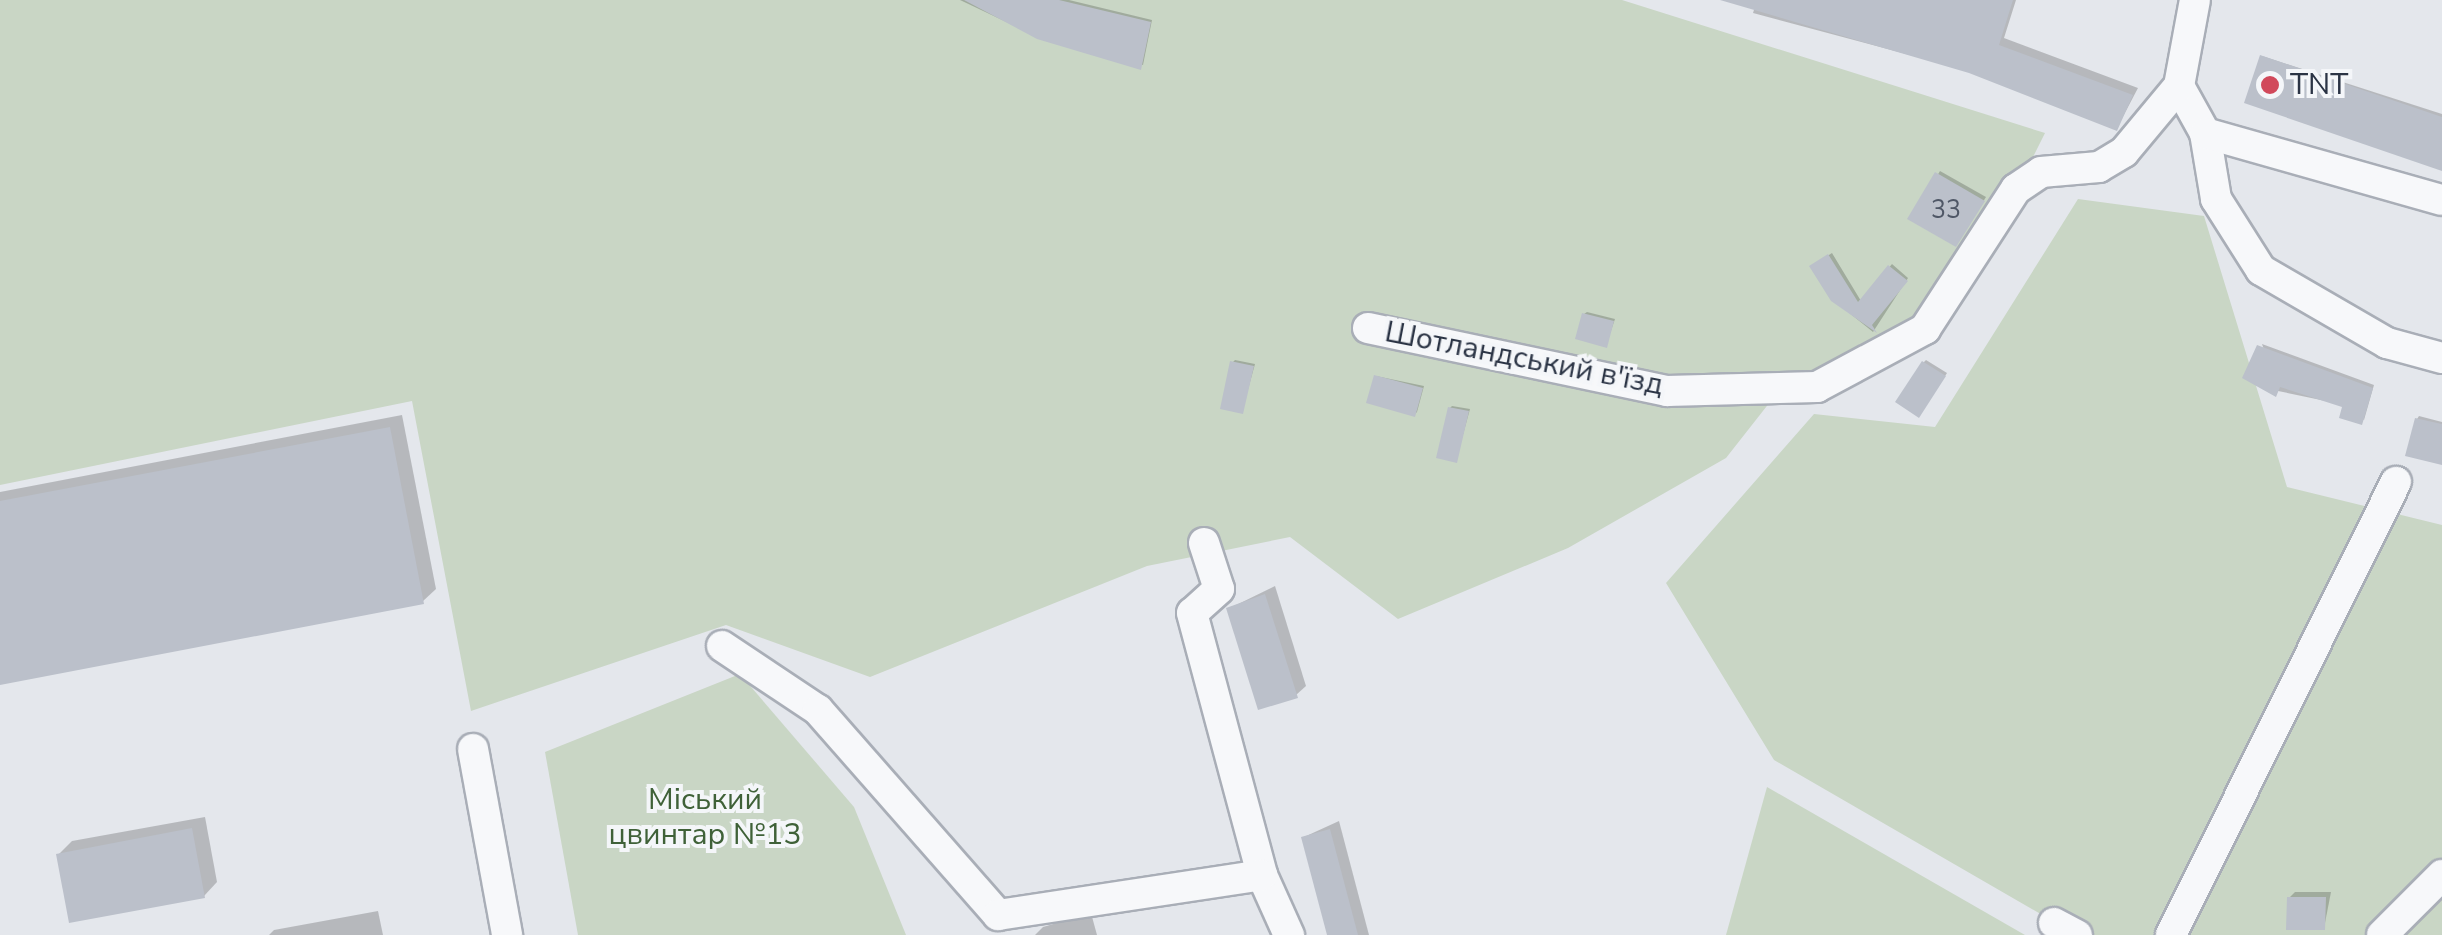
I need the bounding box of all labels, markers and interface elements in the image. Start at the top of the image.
place label: TNT [2290,67,2348,103]
marker: TNT [2259,74,2281,96]
house number: 33 [1931,195,1961,225]
street label: Шотландський в'їзд [1382,314,1666,404]
park label: Міський цвинтар №13 [609,782,801,852]

